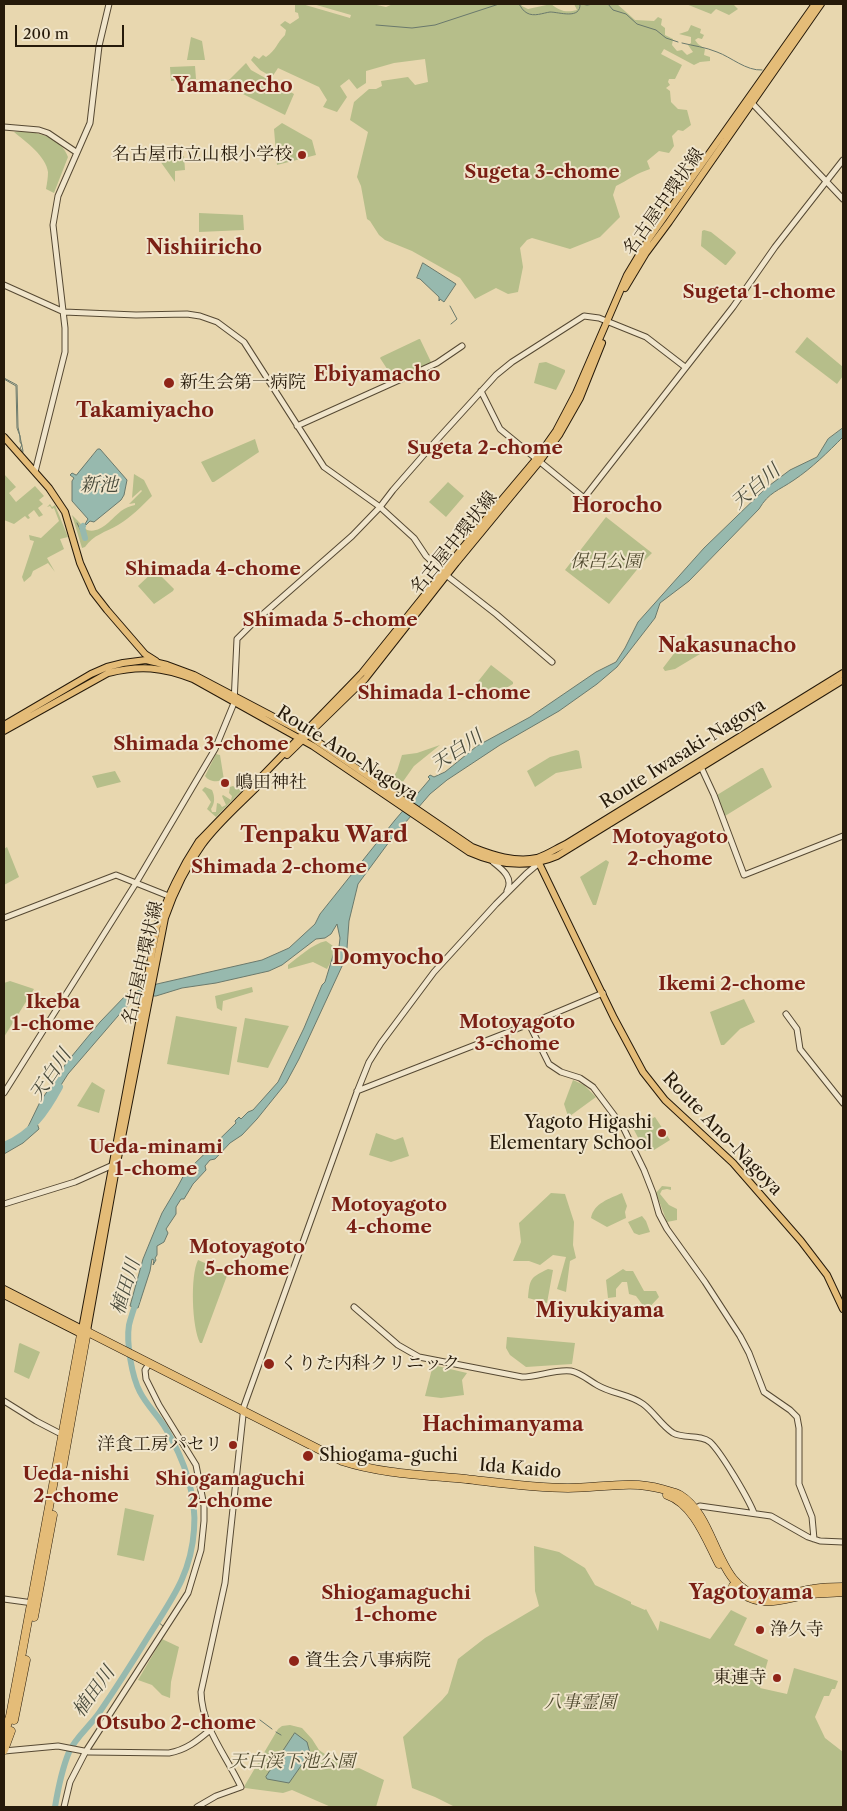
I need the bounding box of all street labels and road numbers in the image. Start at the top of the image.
street label: 名古屋中環状線 [619,144,709,260]
street label: 名古屋中環状線 [406,487,502,599]
street label: Route Iwasaki-Nagoya [596,694,770,814]
street label: Route Ano-Nagoya [272,702,422,806]
street label: 名古屋中環状線 [118,899,168,1027]
street label: Route Ano-Nagoya [658,1068,786,1200]
street label: Ida Kaido [478,1455,562,1483]

